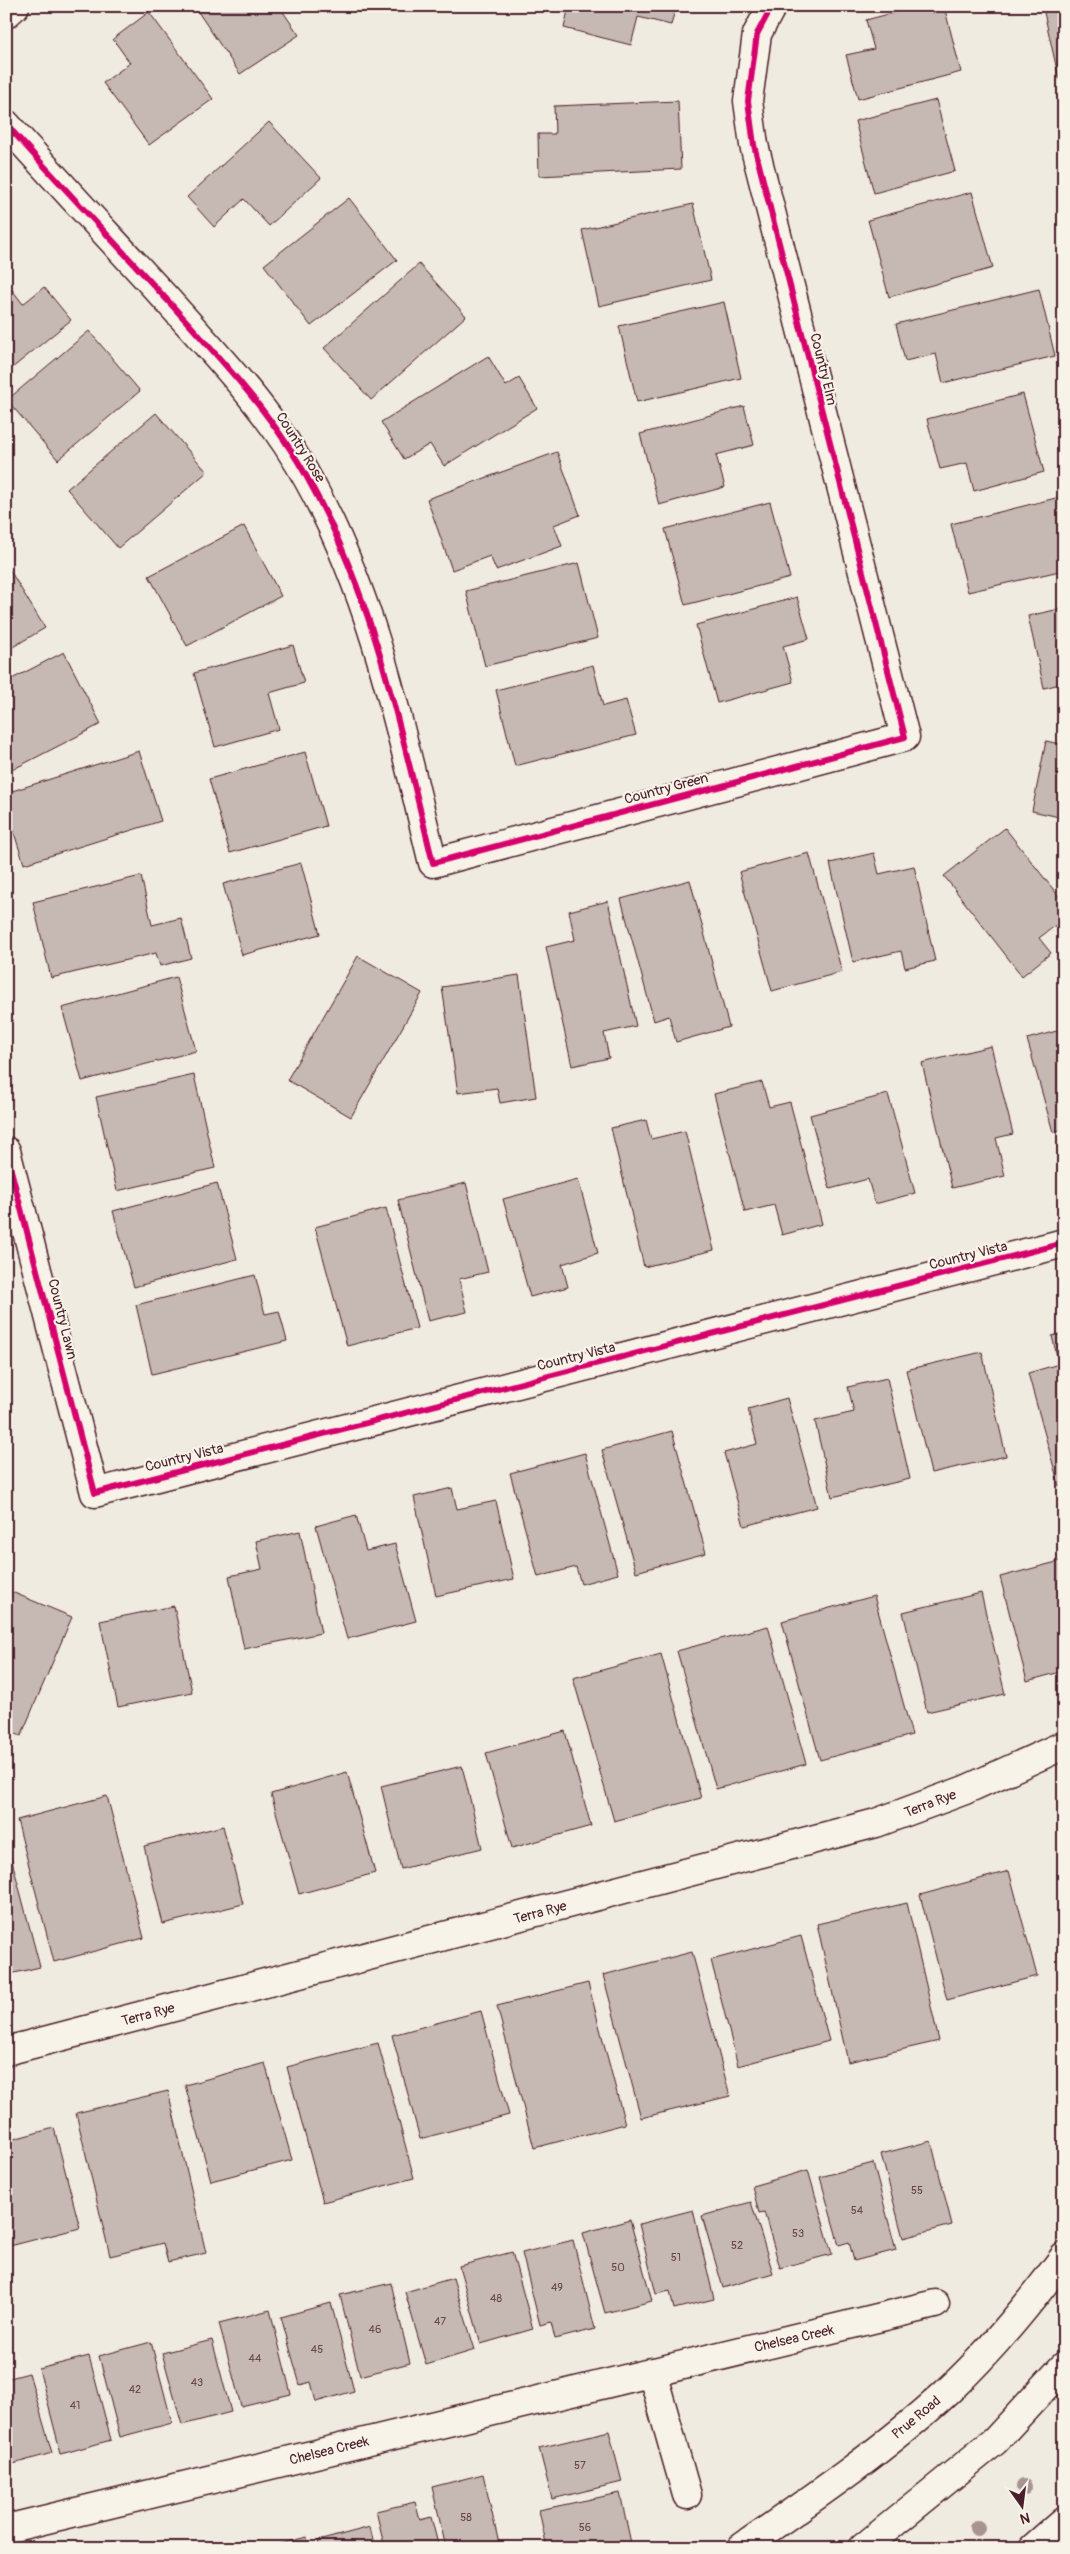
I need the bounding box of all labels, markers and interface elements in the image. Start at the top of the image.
street label: Country Elm [806,331,841,407]
street label: Country Rose [272,409,329,486]
street label: Country Green [622,769,710,808]
street label: Country Vista [927,1238,1009,1273]
street label: Country Lawn [44,1277,81,1361]
street label: Country Vista [535,1339,617,1374]
street label: Country Vista [143,1440,225,1475]
street label: Terra Rye [902,1786,959,1821]
street label: Terra Rye [512,1897,569,1928]
street label: Terra Rye [120,1999,177,2030]
house number: 55 [911,2184,923,2197]
house number: 54 [851,2204,864,2217]
house number: 53 [792,2227,804,2240]
house number: 52 [731,2239,743,2252]
house number: 51 [671,2251,681,2264]
house number: 50 [611,2261,625,2274]
house number: 49 [551,2281,563,2294]
house number: 48 [490,2292,502,2305]
house number: 47 [434,2315,446,2328]
street label: Chelsea Creek [753,2321,836,2356]
house number: 46 [369,2323,381,2336]
house number: 45 [311,2343,323,2356]
house number: 44 [249,2352,262,2365]
house number: 43 [191,2376,203,2389]
house number: 42 [129,2383,141,2396]
street label: Prue Road [888,2392,944,2443]
house number: 41 [70,2399,80,2412]
street label: Chelsea Creek [288,2432,371,2469]
house number: 57 [574,2459,586,2472]
north arrow [998,2482,1048,2532]
text: N [1018,2509,1032,2528]
house number: 58 [460,2511,472,2524]
house number: 56 [579,2521,591,2534]

